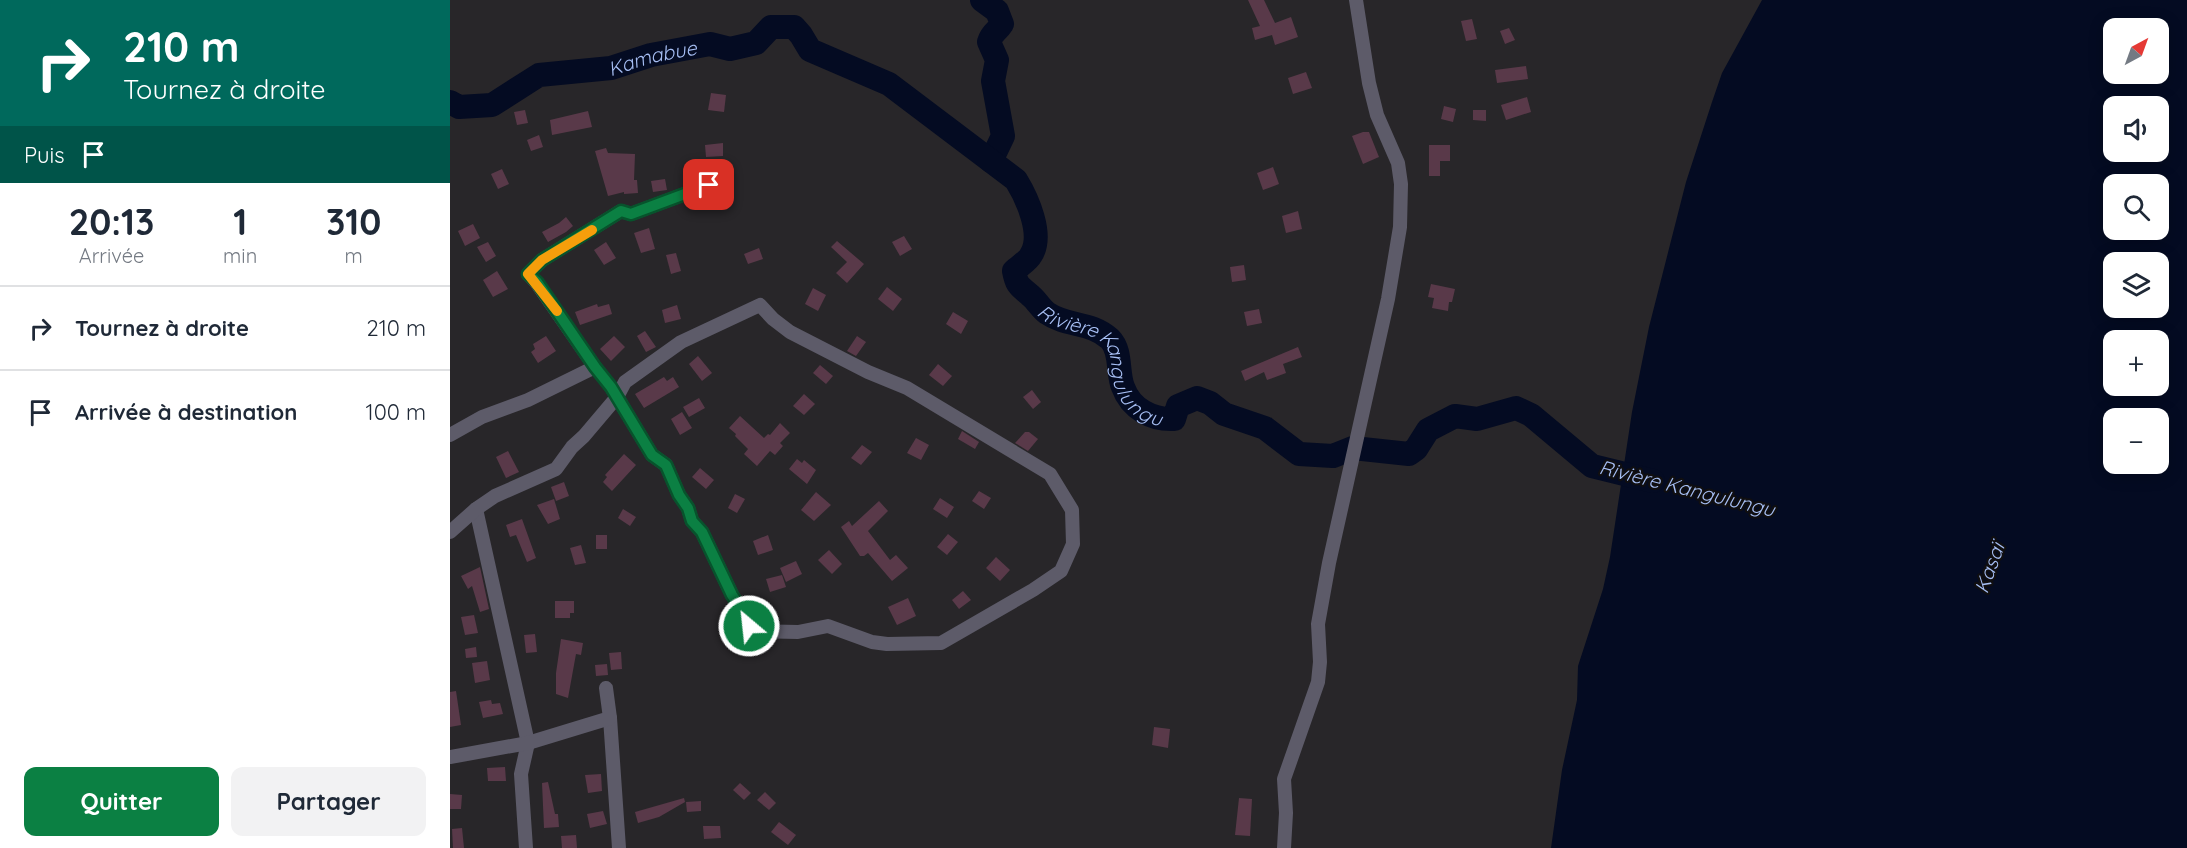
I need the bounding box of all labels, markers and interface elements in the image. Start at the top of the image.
north arrow [2103,18,2169,84]
map controls [2103,18,2169,474]
text: 210 m [123,20,240,73]
icon: right [24,24,102,102]
water label: Kamabue [604,34,699,81]
text: Tournez à droite [123,72,326,106]
button: sound [2103,96,2169,162]
icon: arrive [77,138,110,171]
text: Puis [24,141,65,169]
pin [683,159,734,210]
icon: arrive [692,168,725,201]
button: search [2103,174,2169,240]
text: 20:13 [69,199,154,244]
text: 1 [233,199,247,244]
text: 310 [326,199,381,244]
text: Arrivée [79,243,144,268]
text: min [223,243,257,268]
text: m [344,243,363,268]
button: layers [2103,252,2169,318]
water label: Rivière Kangulungu [1033,298,1167,431]
icon: right [24,312,57,345]
text: Tournez à droite [75,314,249,342]
text: 210 m [367,314,426,342]
button: + [2103,330,2169,396]
icon: arrive [24,396,57,429]
text: Arrivée à destination [75,398,297,426]
text: 100 m [366,398,426,426]
button: − [2103,408,2169,474]
water label: Rivière Kangulungu [1597,454,1779,522]
water label: Kasaï [1968,535,2011,597]
position arrow [717,594,781,658]
button: Quitter [24,767,219,836]
button: Partager [231,767,426,836]

